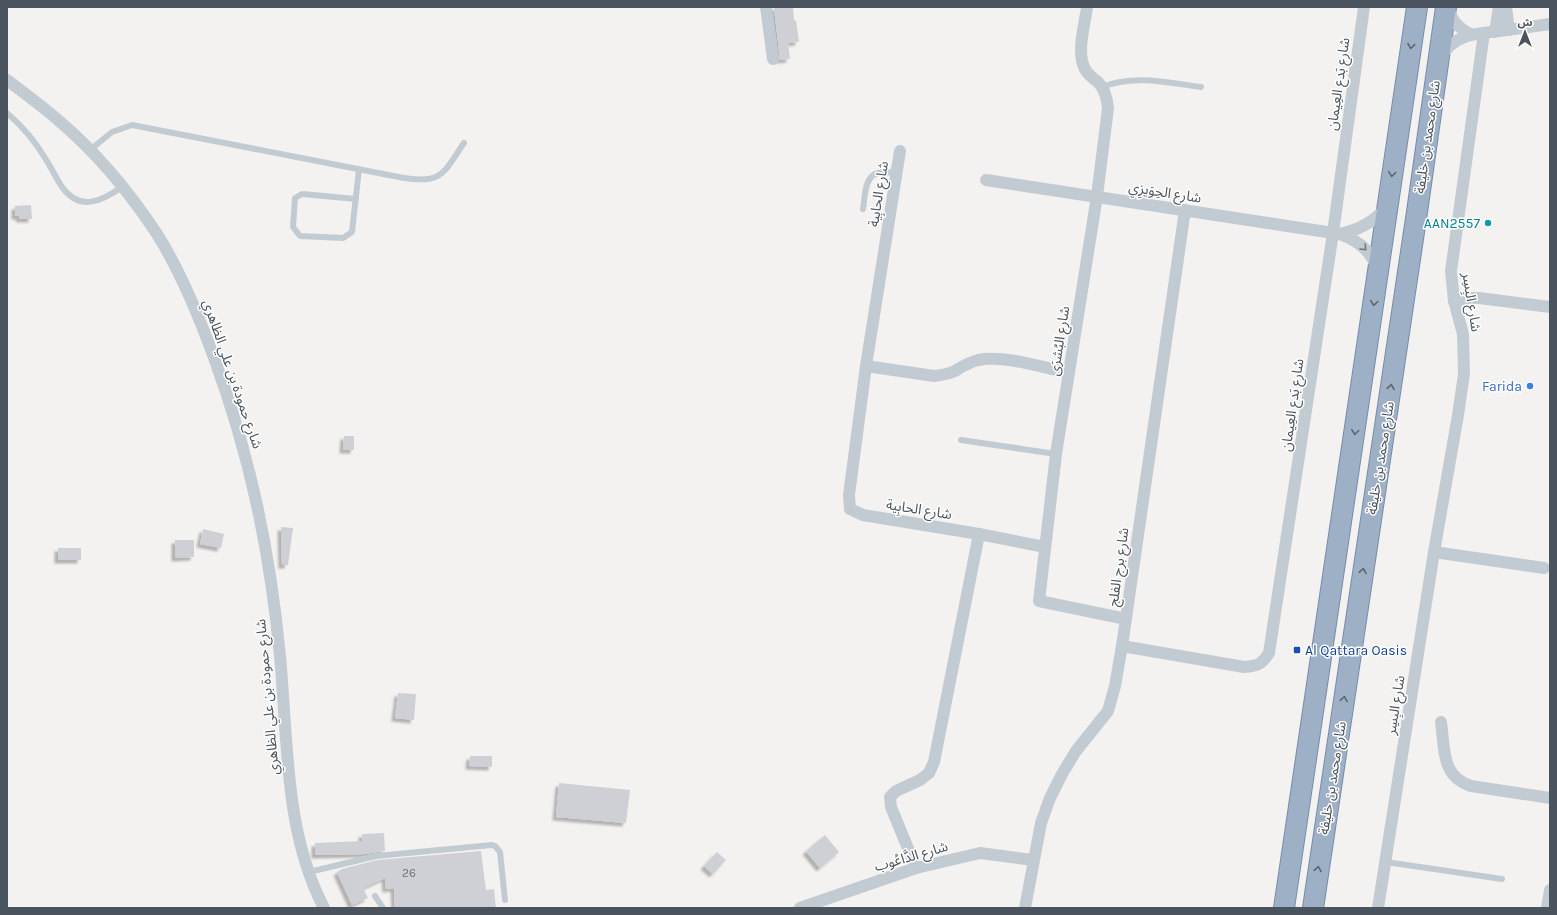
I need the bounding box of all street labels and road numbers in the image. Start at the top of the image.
street label: شارع بَدع العِيمان [1324,37,1355,132]
street label: شارع محمد بن خليفة [1411,79,1446,195]
street label: شارع الحابِية [865,160,894,228]
street label: شارع الحِوَيزِي [1127,178,1203,209]
street label: شارع البِسِر [1456,270,1485,333]
street label: شارع حمودة بن علي الظاهري [197,297,266,452]
street label: شارع البُشرَى [1046,305,1075,378]
street label: شارع بَدع العِيمان [1278,358,1309,453]
street label: شارع محمد بن خليفة [1363,400,1400,516]
street label: شارع الحابِية [885,496,953,525]
street label: شارع برج الفلج [1105,527,1134,608]
street label: شارع حمودة بن علي الظاهري [252,618,285,776]
street label: شارع البِسِر [1382,674,1411,737]
street label: شارع محمد بن خليفة [1315,720,1352,836]
street label: شارع الدَّاعُوب [872,837,951,877]

